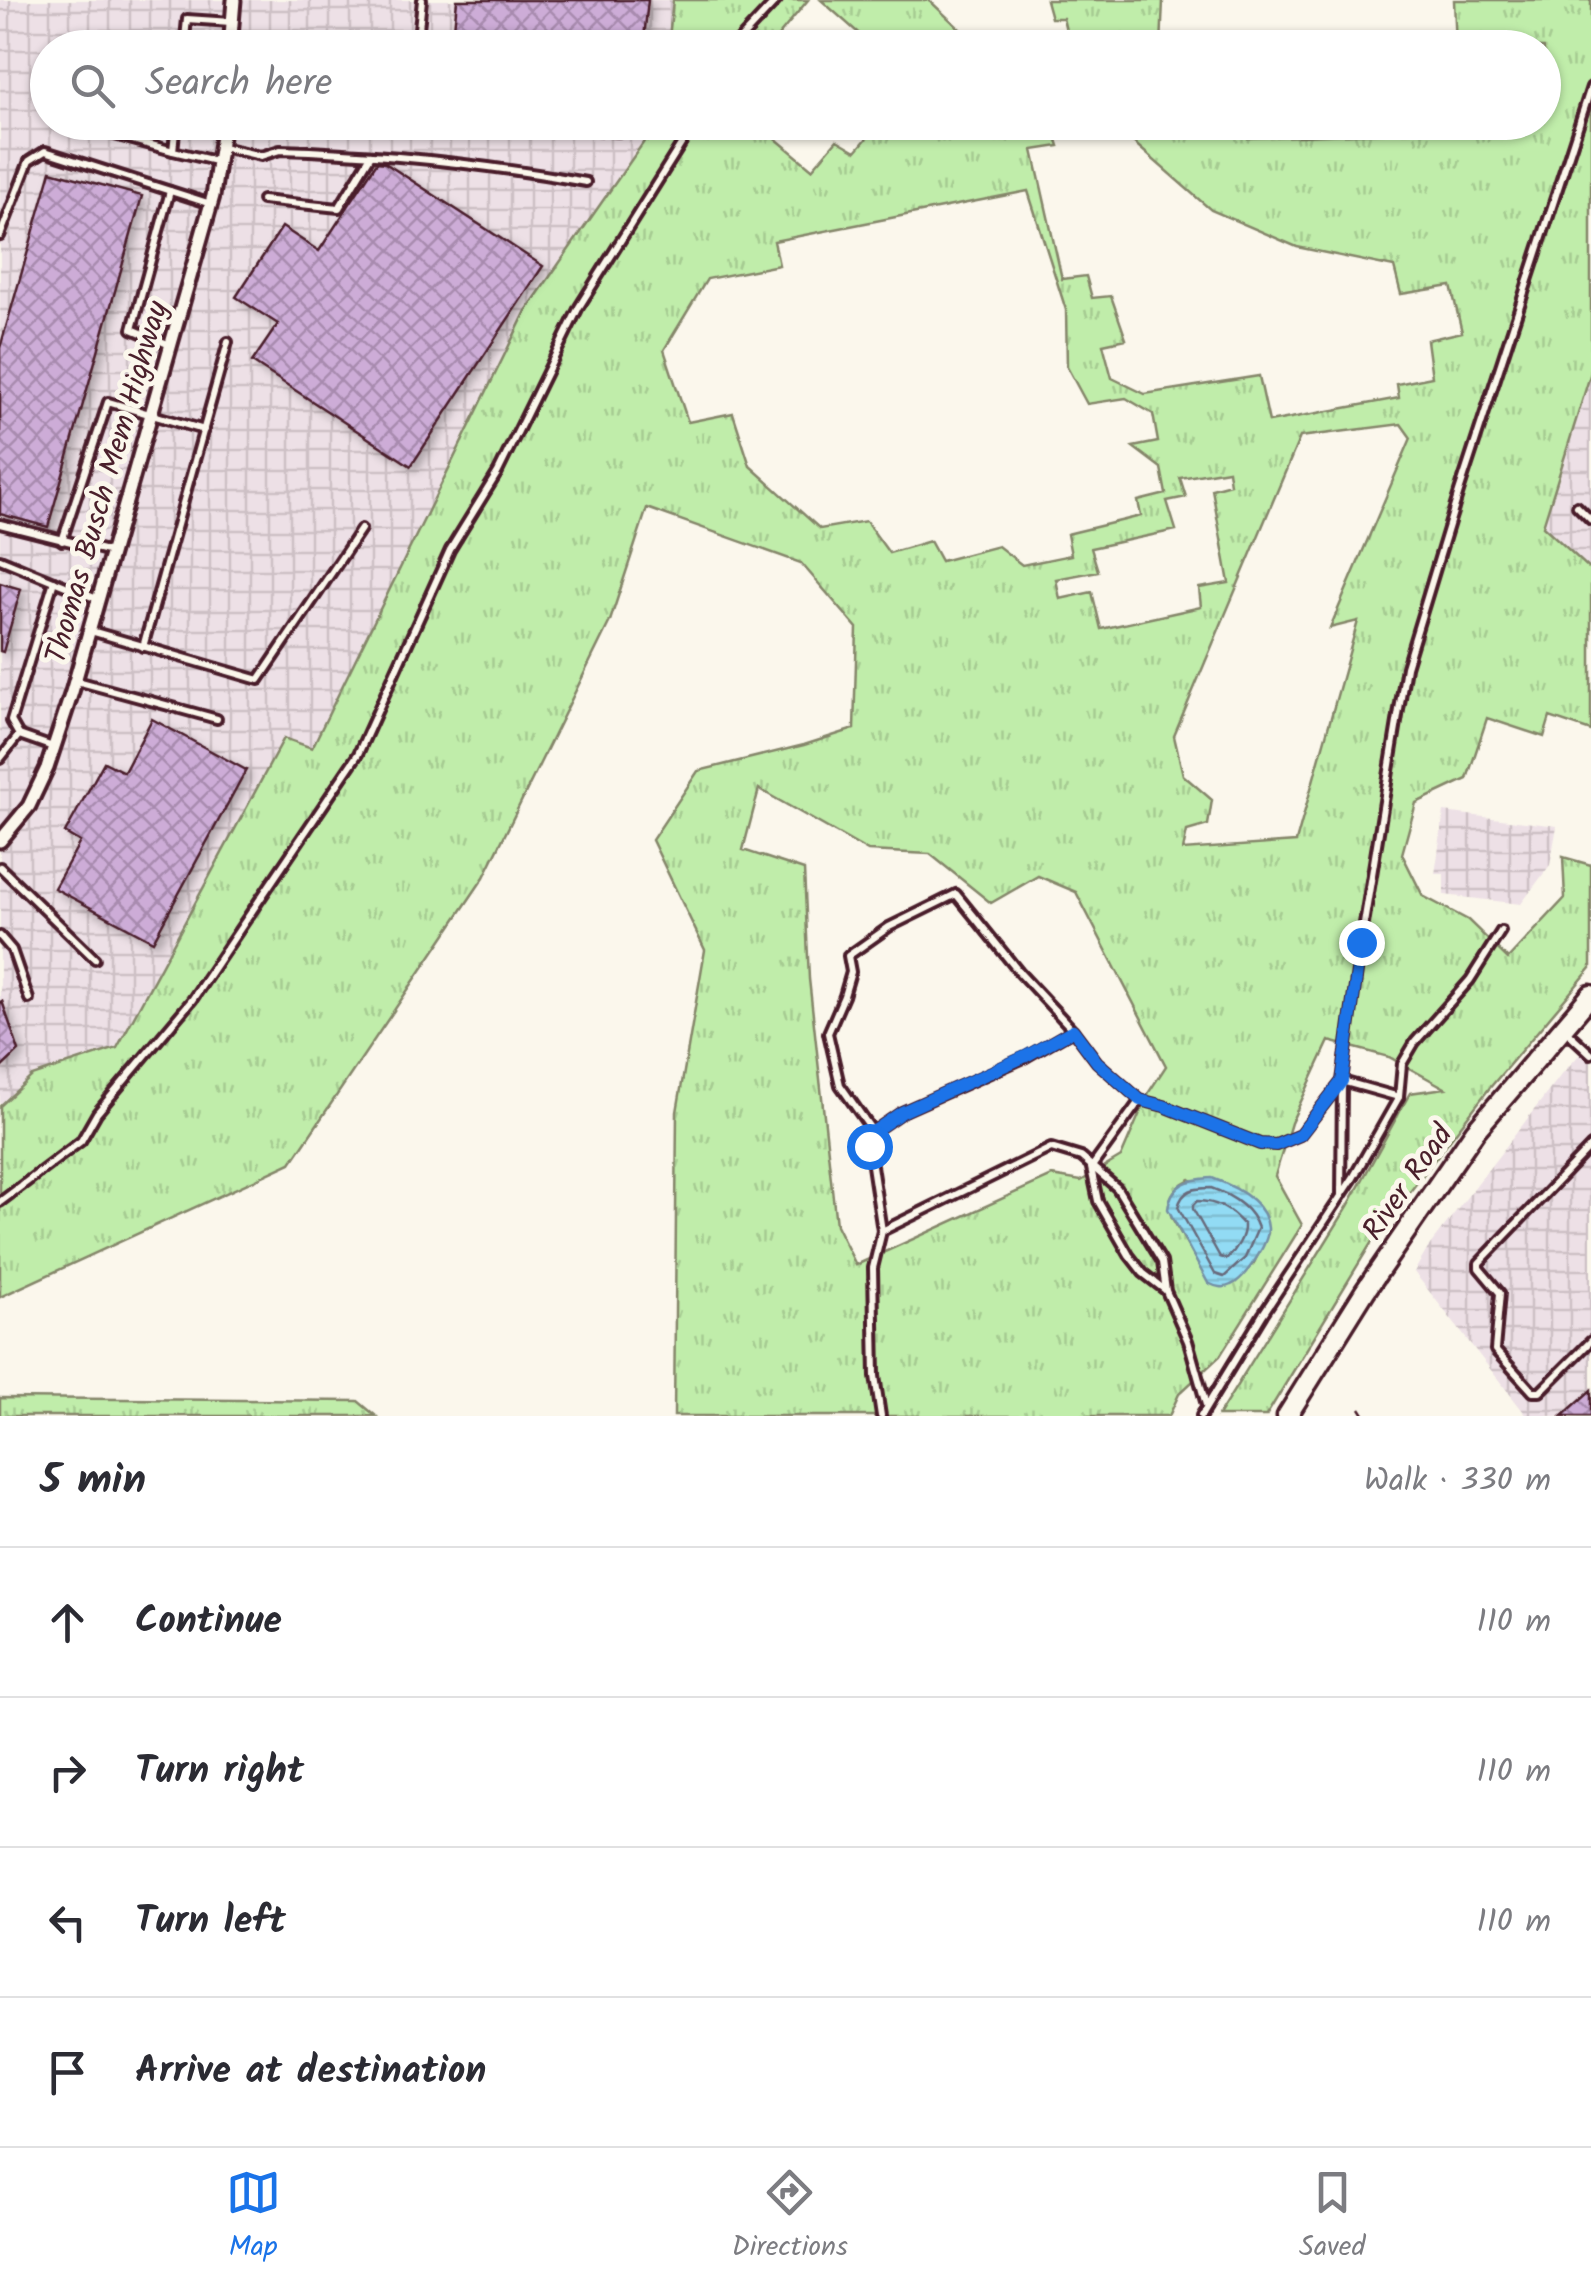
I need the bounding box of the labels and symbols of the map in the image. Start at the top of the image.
street label: Thomas Busch Mem Highway [33,295,183,670]
route end [1339,920,1385,966]
street label: River Road [1351,1114,1467,1251]
route start [847,1124,893,1170]

